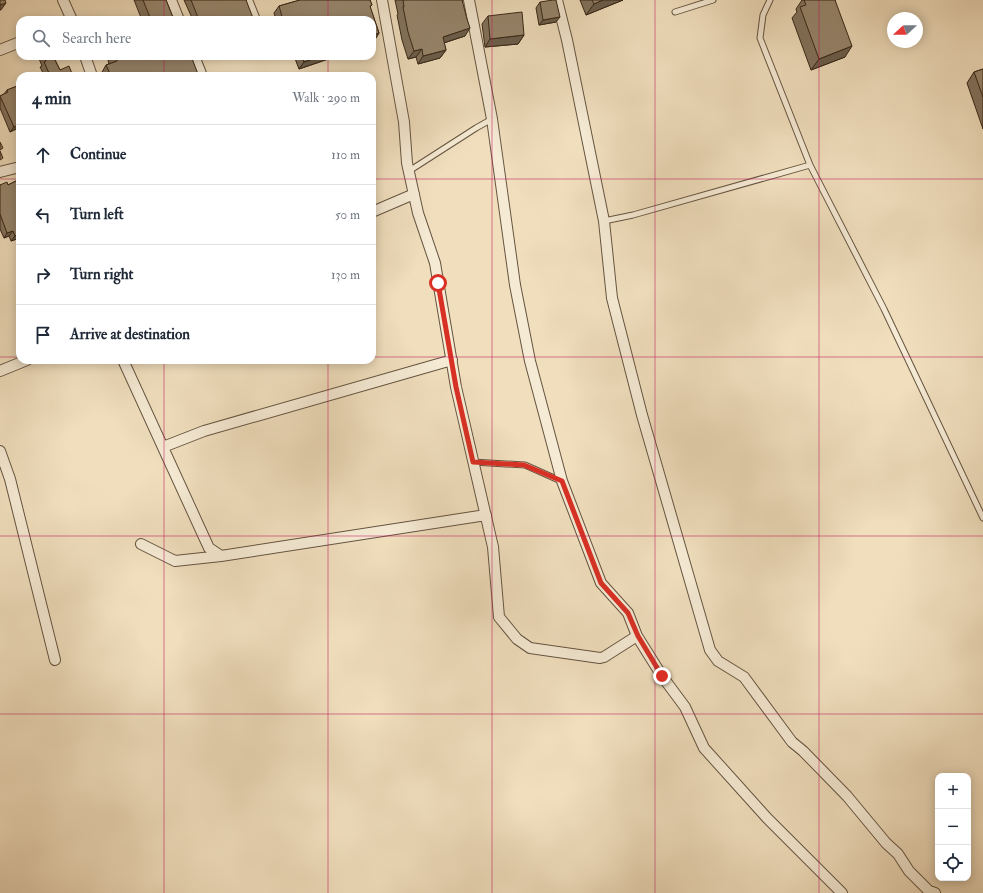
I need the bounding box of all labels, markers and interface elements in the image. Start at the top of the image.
north arrow [887,12,923,48]
search box [16,16,376,60]
icon: search [30,27,52,49]
text: Search here [62,29,131,48]
text: 4 min [32,88,71,109]
text: Walk · 290 m [292,90,360,106]
icon: ahead [32,144,54,166]
text: Continue [70,145,126,164]
text: 110 m [331,147,360,163]
icon: left [32,204,54,226]
text: Turn left [70,205,124,224]
text: 50 m [335,207,360,223]
icon: right [32,264,54,286]
text: Turn right [70,265,133,284]
text: 130 m [331,267,360,283]
route start [429,274,447,292]
icon: arrive [32,324,54,346]
text: Arrive at destination [70,325,190,344]
route end [653,667,671,685]
map controls [935,773,971,881]
button: + [935,773,971,809]
button: − [935,809,971,845]
button: locate [935,845,971,881]

